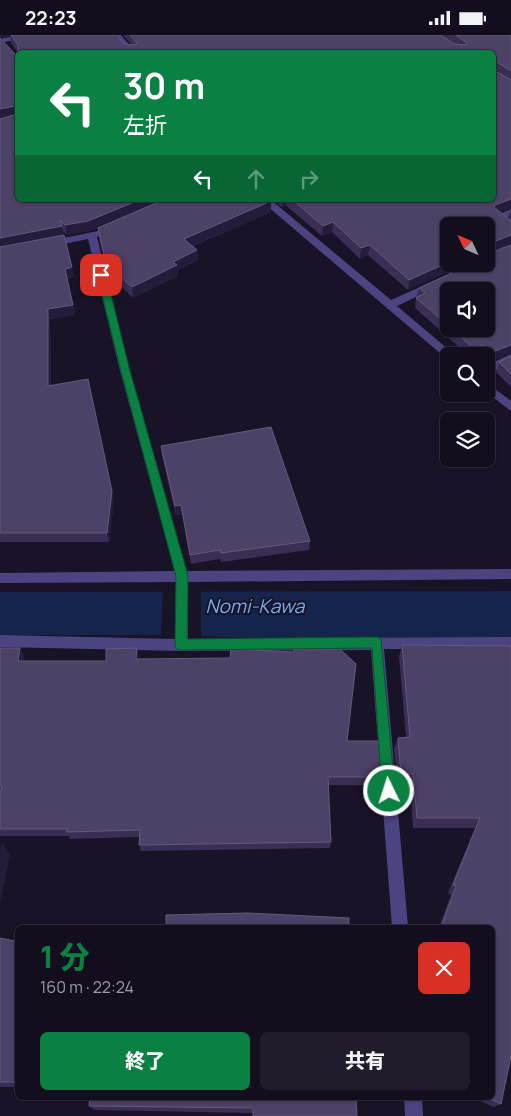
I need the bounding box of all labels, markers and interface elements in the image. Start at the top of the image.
text: 22:23 [25,5,77,31]
text: 30 m [123,62,205,110]
icon: left [40,70,105,135]
text: 左折 [123,110,167,140]
icon: left [189,165,217,193]
icon: ahead [242,165,270,193]
icon: right [295,165,323,193]
north arrow [440,217,495,273]
map controls [440,217,495,467]
pin [80,254,122,296]
icon: arrive [87,261,115,289]
button: sound [440,282,495,337]
button: search [440,347,495,402]
button: layers [440,412,495,467]
water label: Nomi-Kawa [206,593,306,619]
position arrow [362,764,414,816]
text: 1 分 [40,936,90,977]
button: close [418,942,470,994]
text: 160 m · 22:24 [40,976,134,998]
button: 終了 [40,1032,250,1090]
button: 共有 [260,1032,470,1090]

